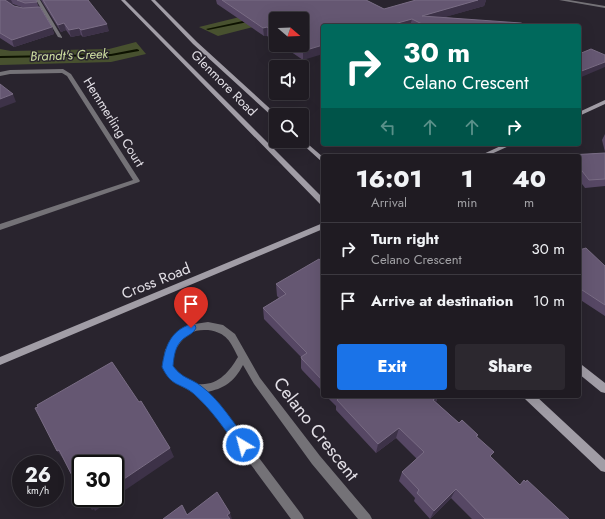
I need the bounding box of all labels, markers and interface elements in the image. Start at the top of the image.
north arrow [269,12,309,52]
map controls [269,12,309,148]
text: 30 m [403,32,470,73]
icon: right [337,40,389,92]
water label: Brandt's Creek [30,44,109,66]
street label: Glenmore Road [187,46,261,120]
button: sound [269,60,309,100]
text: Celano Crescent [403,70,528,96]
street label: Hemmerling Court [79,74,150,171]
button: search [269,108,309,148]
icon: left [377,116,399,138]
icon: ahead [419,116,441,138]
icon: ahead [461,116,483,138]
icon: right [503,116,525,138]
text: 16:01 [356,161,422,196]
text: 1 [461,161,473,196]
text: 40 [512,161,546,196]
text: Arrival [371,193,407,212]
text: min [457,193,477,212]
text: m [524,193,534,212]
text: Turn right [371,228,439,250]
icon: right [337,238,359,260]
text: 30 m [532,238,565,260]
text: Celano Crescent [371,250,462,269]
street label: Cross Road [118,257,194,305]
pin [174,287,208,328]
icon: arrive [337,290,359,312]
text: Arrive at destination [371,290,513,312]
text: 10 m [533,290,565,312]
icon: arrive [180,293,202,315]
button: Exit [337,344,447,390]
button: Share [455,344,565,390]
street label: Celano Crescent [267,372,365,487]
position arrow [222,424,264,466]
speed limit sign: 30 [72,455,124,507]
text: 26 [25,461,51,490]
text: km/h [27,483,49,498]

